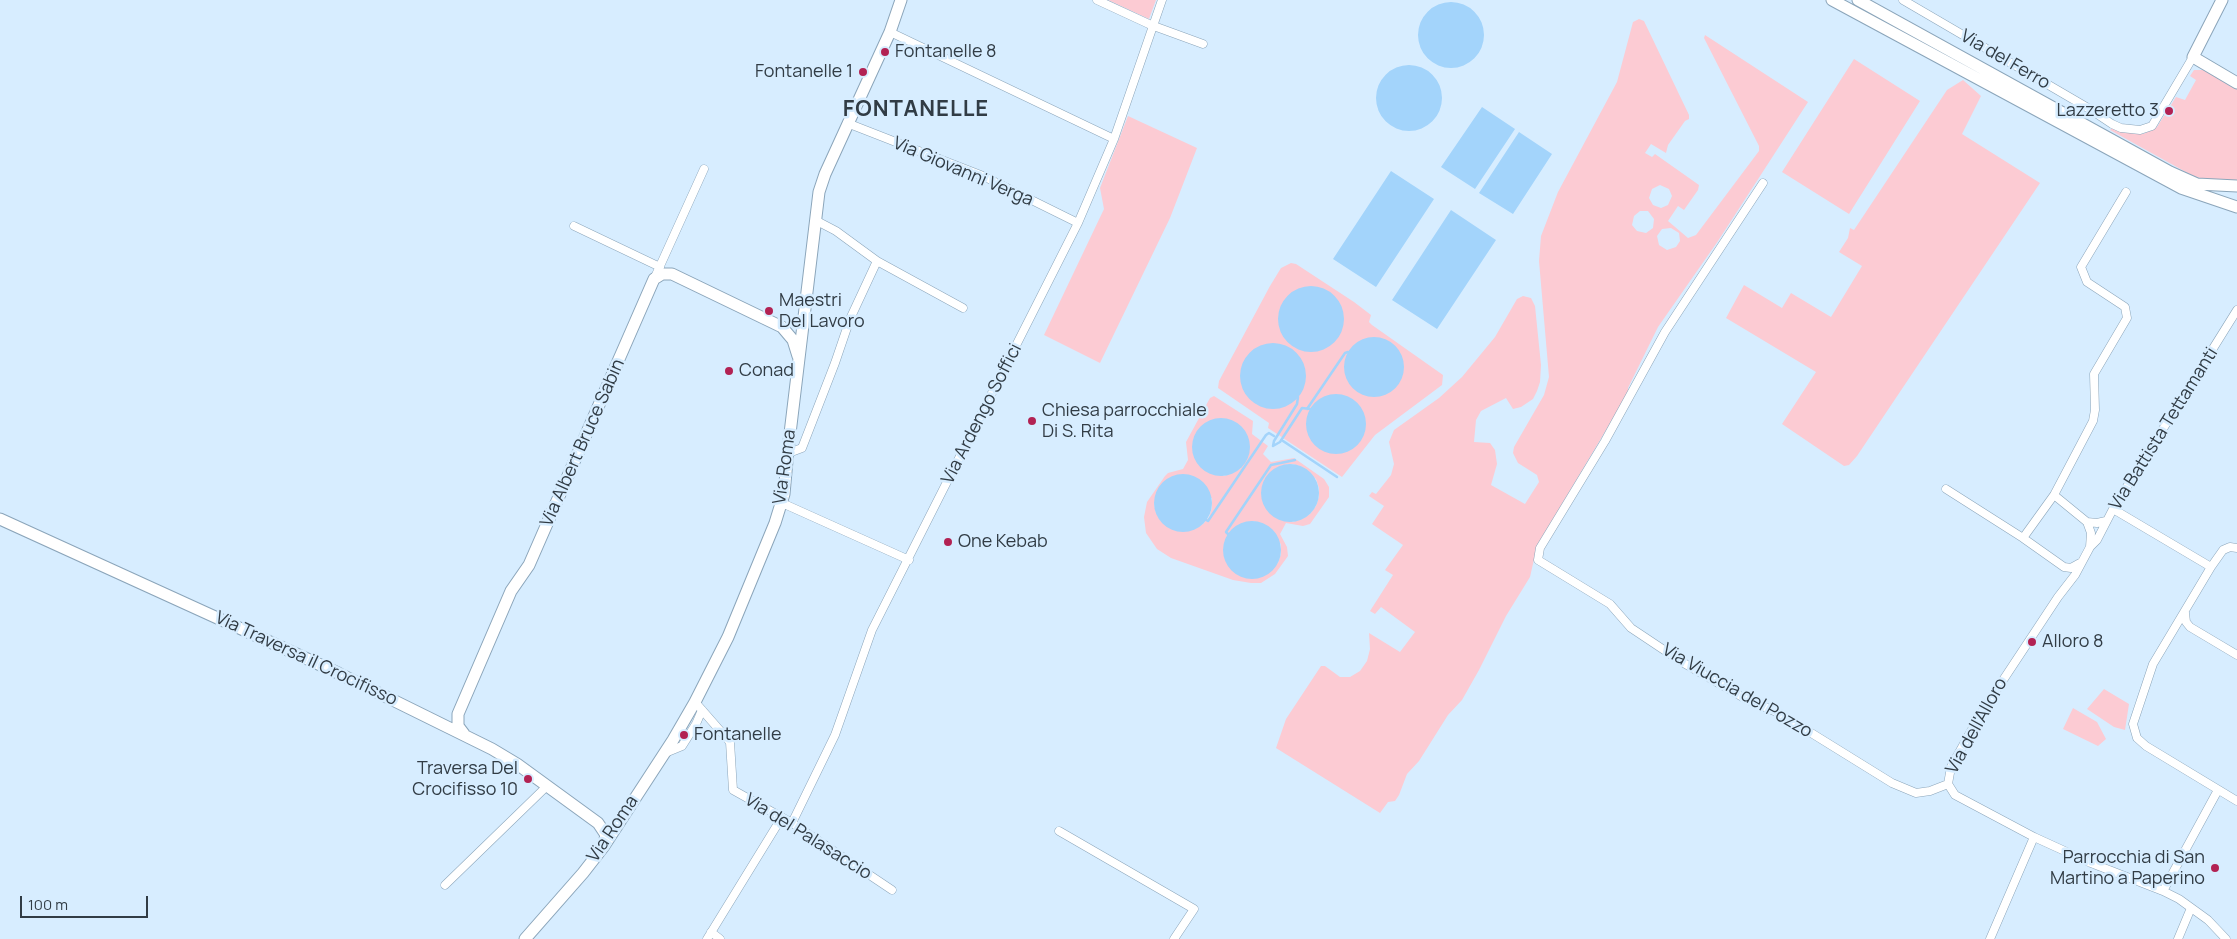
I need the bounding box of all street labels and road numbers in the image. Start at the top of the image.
street label: Via del Ferro [1956,26,2054,94]
street label: Via Giovanni Verga [890,133,1036,211]
street label: Via Ardengo Soffici [937,340,1027,488]
street label: Via Battista Tettamanti [2105,344,2223,514]
street label: Via Albert Bruce Sabin [536,356,630,530]
street label: Via Roma [769,428,801,506]
street label: Via Traversa il Crocifisso [211,607,401,711]
street label: Via Viuccia del Pozzo [1658,639,1816,743]
street label: Via dell'Alloro [1942,674,2012,778]
street label: Via del Palasaccio [741,789,875,885]
street label: Via Roma [583,792,643,866]

